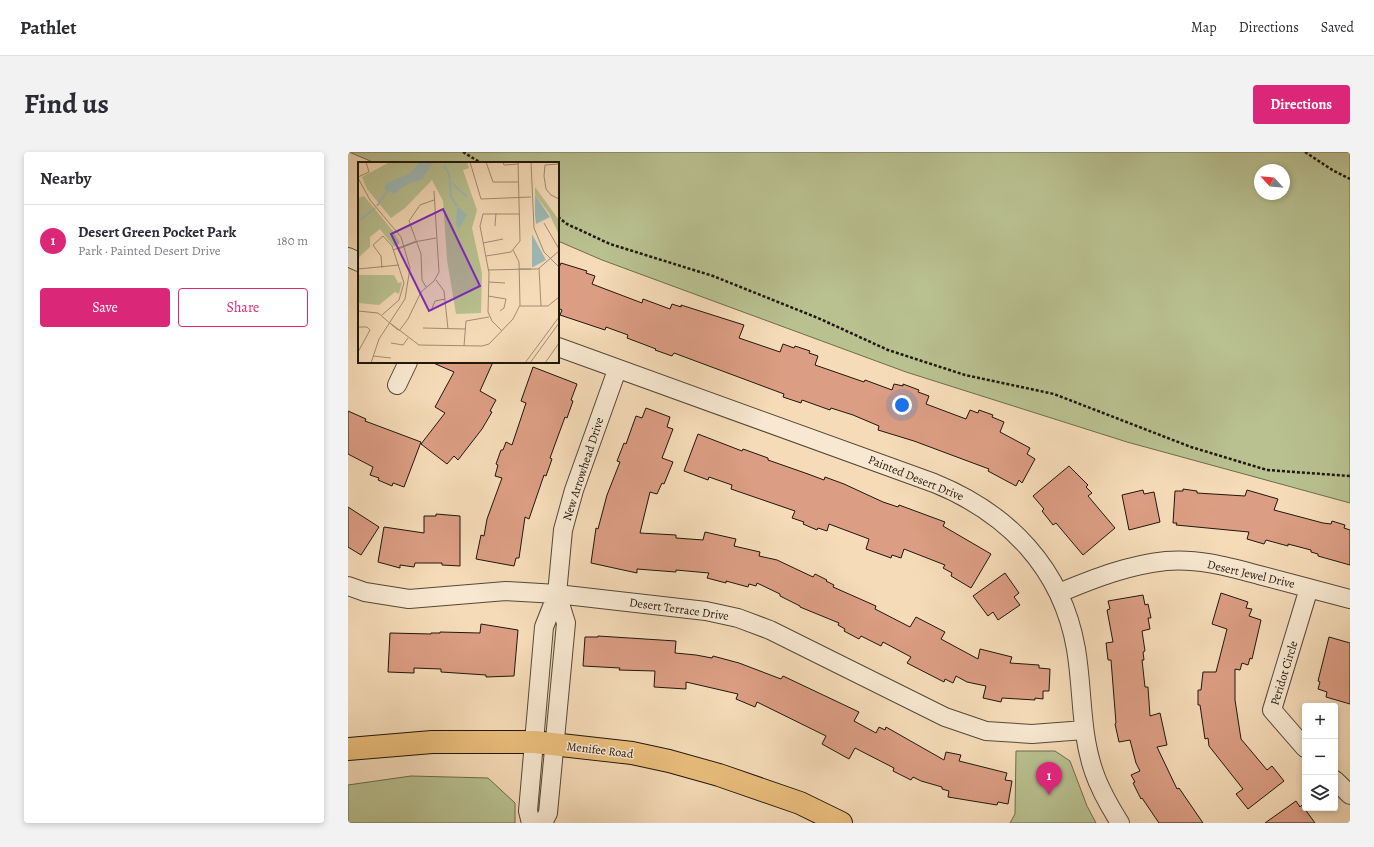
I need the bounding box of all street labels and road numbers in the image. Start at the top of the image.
street label: New Arrowhead Drive [559,415,607,523]
street label: Painted Desert Drive [866,451,966,505]
street label: Desert Jewel Drive [1206,556,1296,592]
street label: Desert Terrace Drive [628,594,730,624]
street label: Peridot Circle [1267,639,1301,707]
street label: Menifee Road [566,738,635,762]

